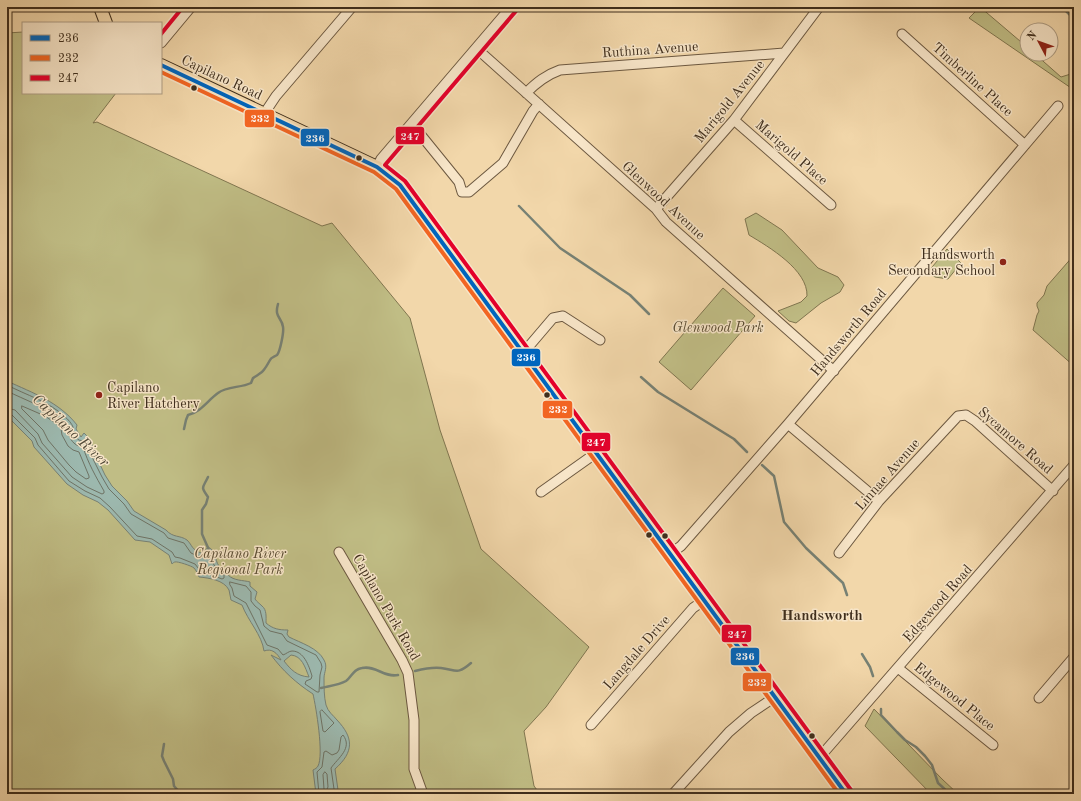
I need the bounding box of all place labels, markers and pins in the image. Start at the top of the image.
unlabelled marker [189,83,199,93]
unlabelled marker [354,153,364,163]
place label: Handsworth Secondary School [888,248,995,278]
marker: Handsworth Secondary School [998,257,1008,267]
place label: Capilano River Hatchery [107,381,200,411]
marker: Capilano River Hatchery [94,390,104,400]
unlabelled marker [542,390,552,400]
unlabelled marker [644,530,654,540]
unlabelled marker [660,531,670,541]
unlabelled marker [807,731,817,741]

